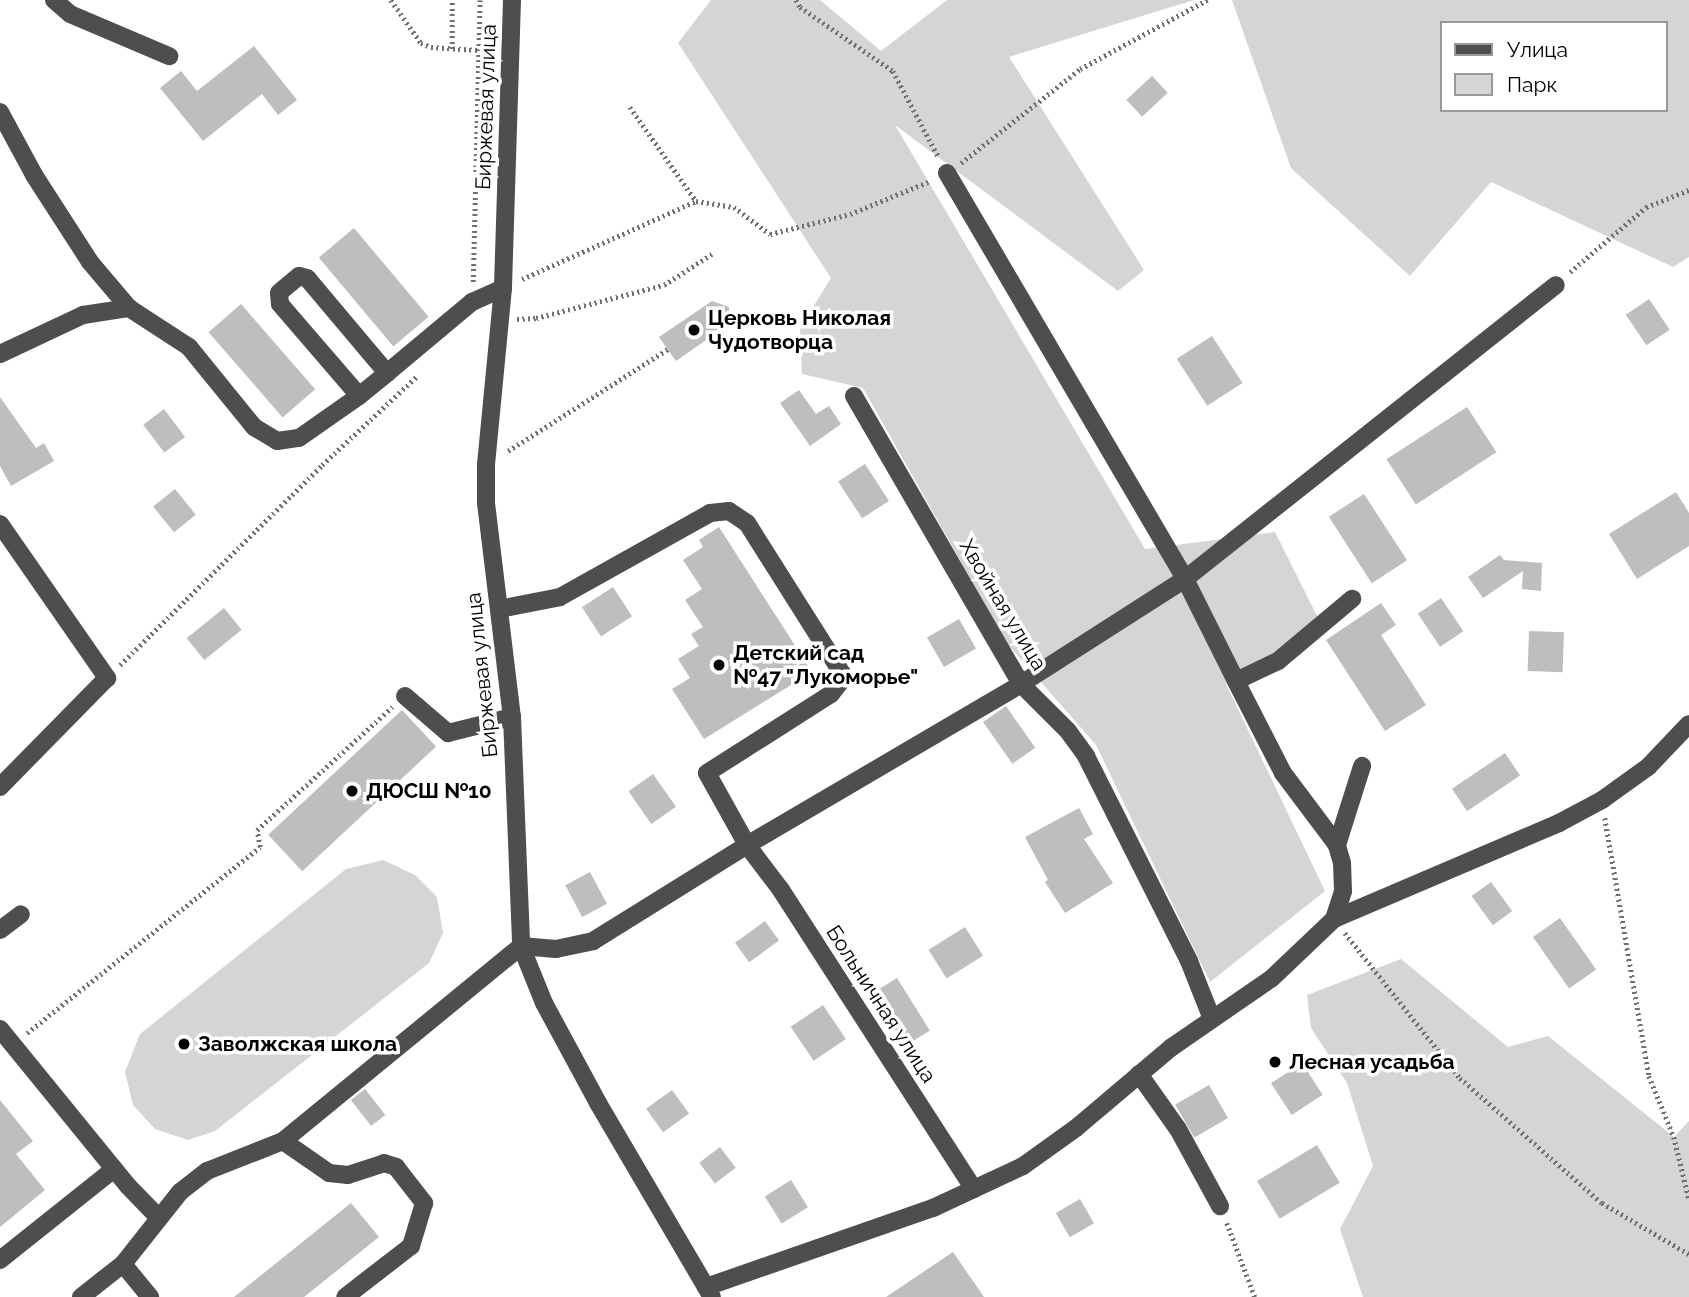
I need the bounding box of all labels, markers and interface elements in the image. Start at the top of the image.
legend [1440,21,1668,112]
street label: Биржевая улица [471,23,501,191]
text: Улица [1507,37,1568,62]
text: Парк [1507,72,1557,97]
place label: Церковь Николая Чудотворца [708,305,891,355]
marker: Церковь Николая Чудотворца [686,322,702,338]
street label: Хвойная улица [954,535,1052,675]
street label: Биржевая улица [461,591,503,759]
place label: Детский сад №47 "Лукоморье" [733,640,919,690]
marker: Детский сад №47 "Лукоморье" [711,657,727,673]
place label: ДЮСШ №10 [366,778,492,804]
marker: ДЮСШ №10 [344,783,360,799]
street label: Больничная улица [821,920,941,1088]
place label: Заволжская школа [198,1031,397,1057]
marker: Заволжская школа [176,1036,192,1052]
place label: Лесная усадьба [1289,1049,1455,1075]
marker: Лесная усадьба [1267,1054,1283,1070]

